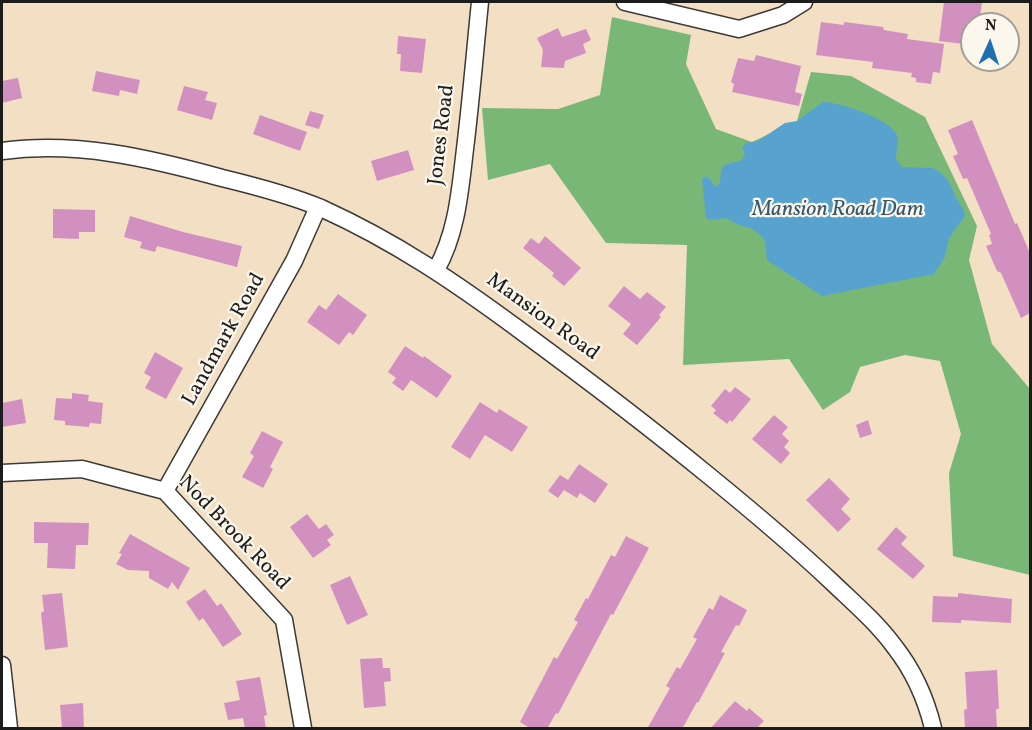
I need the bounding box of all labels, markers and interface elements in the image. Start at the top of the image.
north arrow [960,12,1020,72]
text: N [984,15,997,37]
street label: Jones Road [424,83,462,187]
water label: Mansion Road Dam [752,198,924,224]
street label: Landmark Road [178,269,272,411]
street label: Mansion Road [481,269,603,367]
street label: Nod Brook Road [172,471,294,597]

